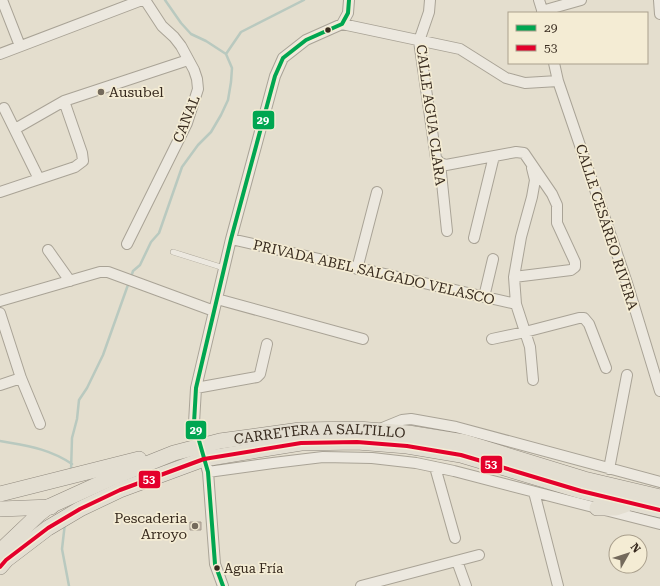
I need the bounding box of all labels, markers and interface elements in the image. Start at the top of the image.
legend [508,12,648,64]
text: 29 [544,21,558,35]
unlabelled marker [323,25,333,35]
text: 53 [544,41,558,55]
street label: CALLE AGUA CLARA [413,43,449,187]
place label: Ausubel [109,84,164,100]
marker: Ausubel [96,87,106,97]
street label: CANAL [169,93,203,145]
line badge: 29 [252,110,275,130]
text: 29 [257,114,269,127]
street label: CALLE CESÁREO RIVERA [573,142,642,312]
street label: PRIVADA ABEL SALGADO VELASCO [252,236,496,308]
line badge: 29 [185,420,207,440]
street label: CARRETERA A SALTILLO [233,421,406,447]
text: 29 [190,424,202,437]
line badge: 53 [480,455,503,474]
text: 53 [485,458,497,471]
line badge: 53 [138,470,161,489]
text: 53 [143,473,155,486]
place label: Pescaderia Arroyo [114,510,187,542]
marker: Pescaderia Arroyo [190,521,200,531]
north arrow [608,534,648,574]
text: N [628,541,643,556]
place label: Agua Fría [224,561,283,576]
marker: Agua Fría [212,563,222,573]

